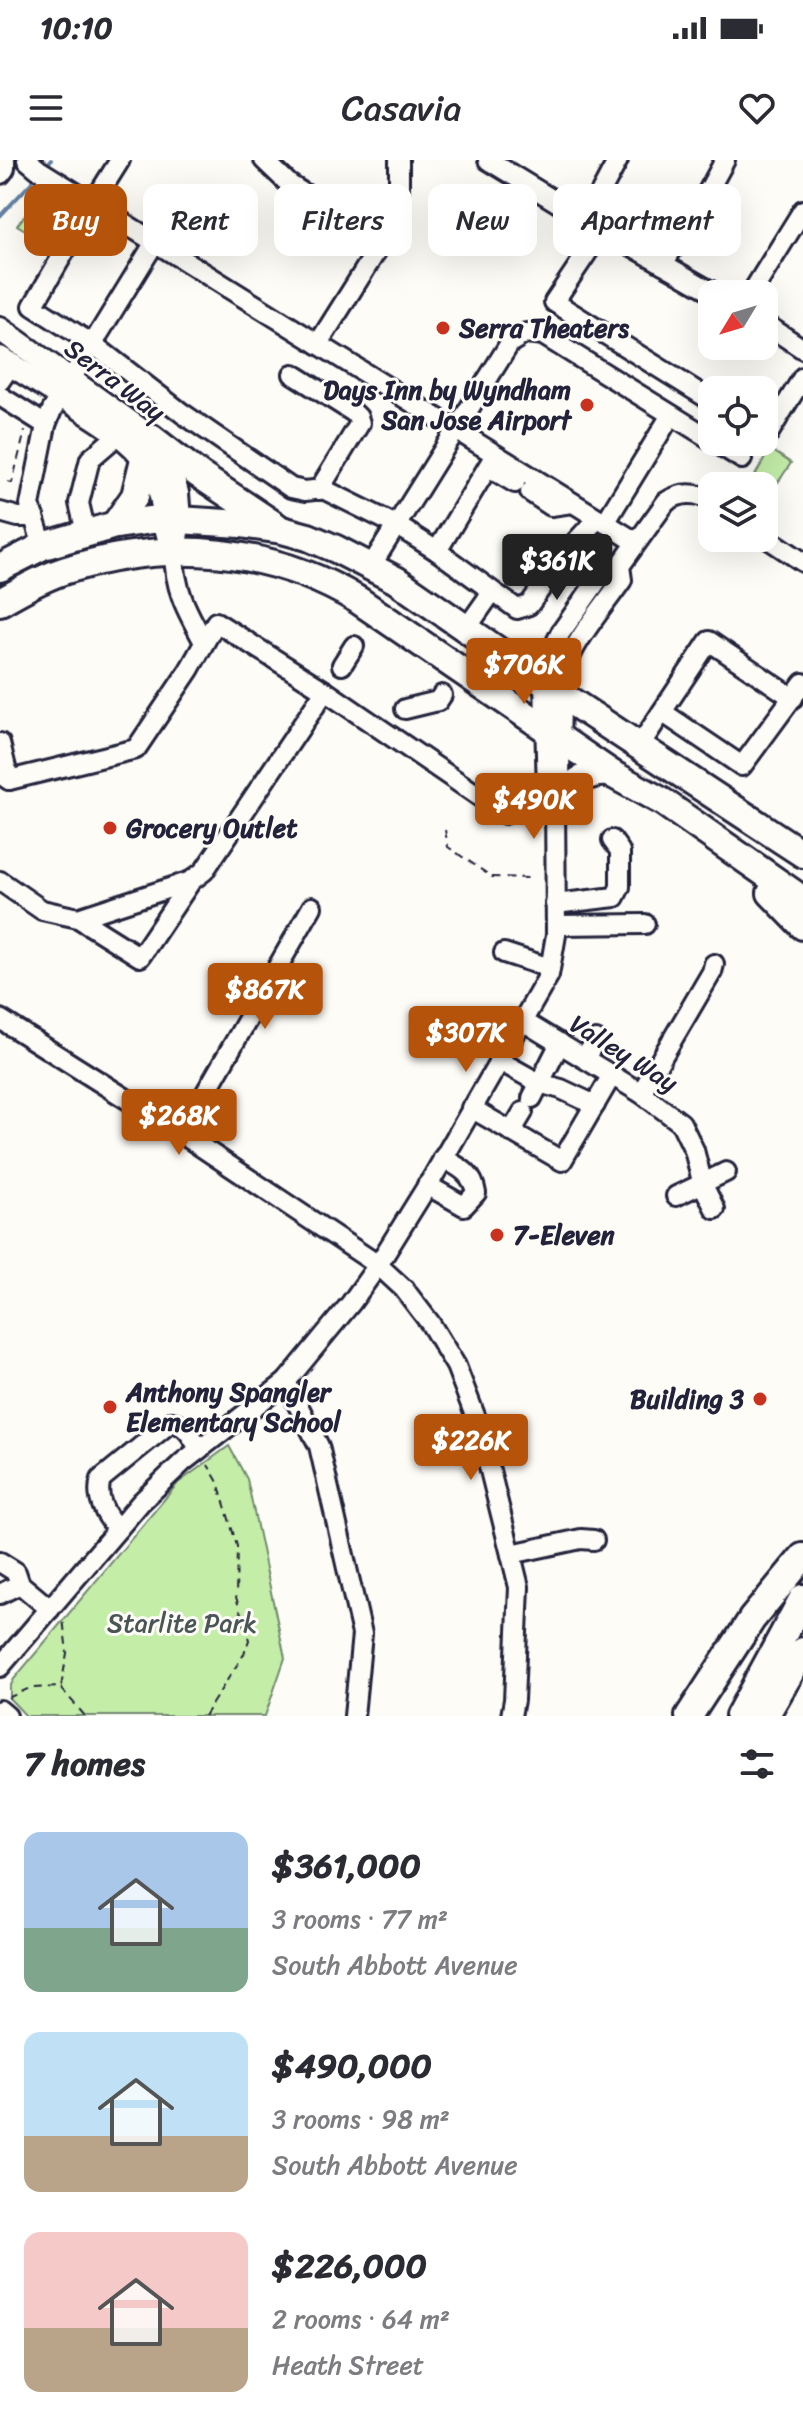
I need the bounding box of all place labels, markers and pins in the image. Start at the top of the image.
place label: Serra Theaters [458,305,630,351]
marker: Serra Theaters [434,319,452,337]
place label: Days Inn by Wyndham San Jose Airport [323,367,573,443]
marker: Days Inn by Wyndham San Jose Airport [578,396,596,414]
pin: $361K [501,534,613,602]
pin: $706K [468,638,580,706]
pin: $490K [478,773,590,841]
place label: Grocery Outlet [126,805,298,851]
marker: Grocery Outlet [101,819,119,837]
pin: $867K [209,963,321,1031]
pin: $307K [410,1006,522,1074]
pin: $268K [123,1089,235,1157]
place label: 7-Eleven [513,1212,616,1258]
marker: 7-Eleven [488,1226,506,1244]
place label: Anthony Spangler Elementary School [125,1369,342,1445]
place label: Building 3 [630,1376,745,1422]
marker: Building 3 [751,1390,769,1408]
marker: Anthony Spangler Elementary School [101,1398,119,1416]
pin: $226K [415,1414,527,1482]

